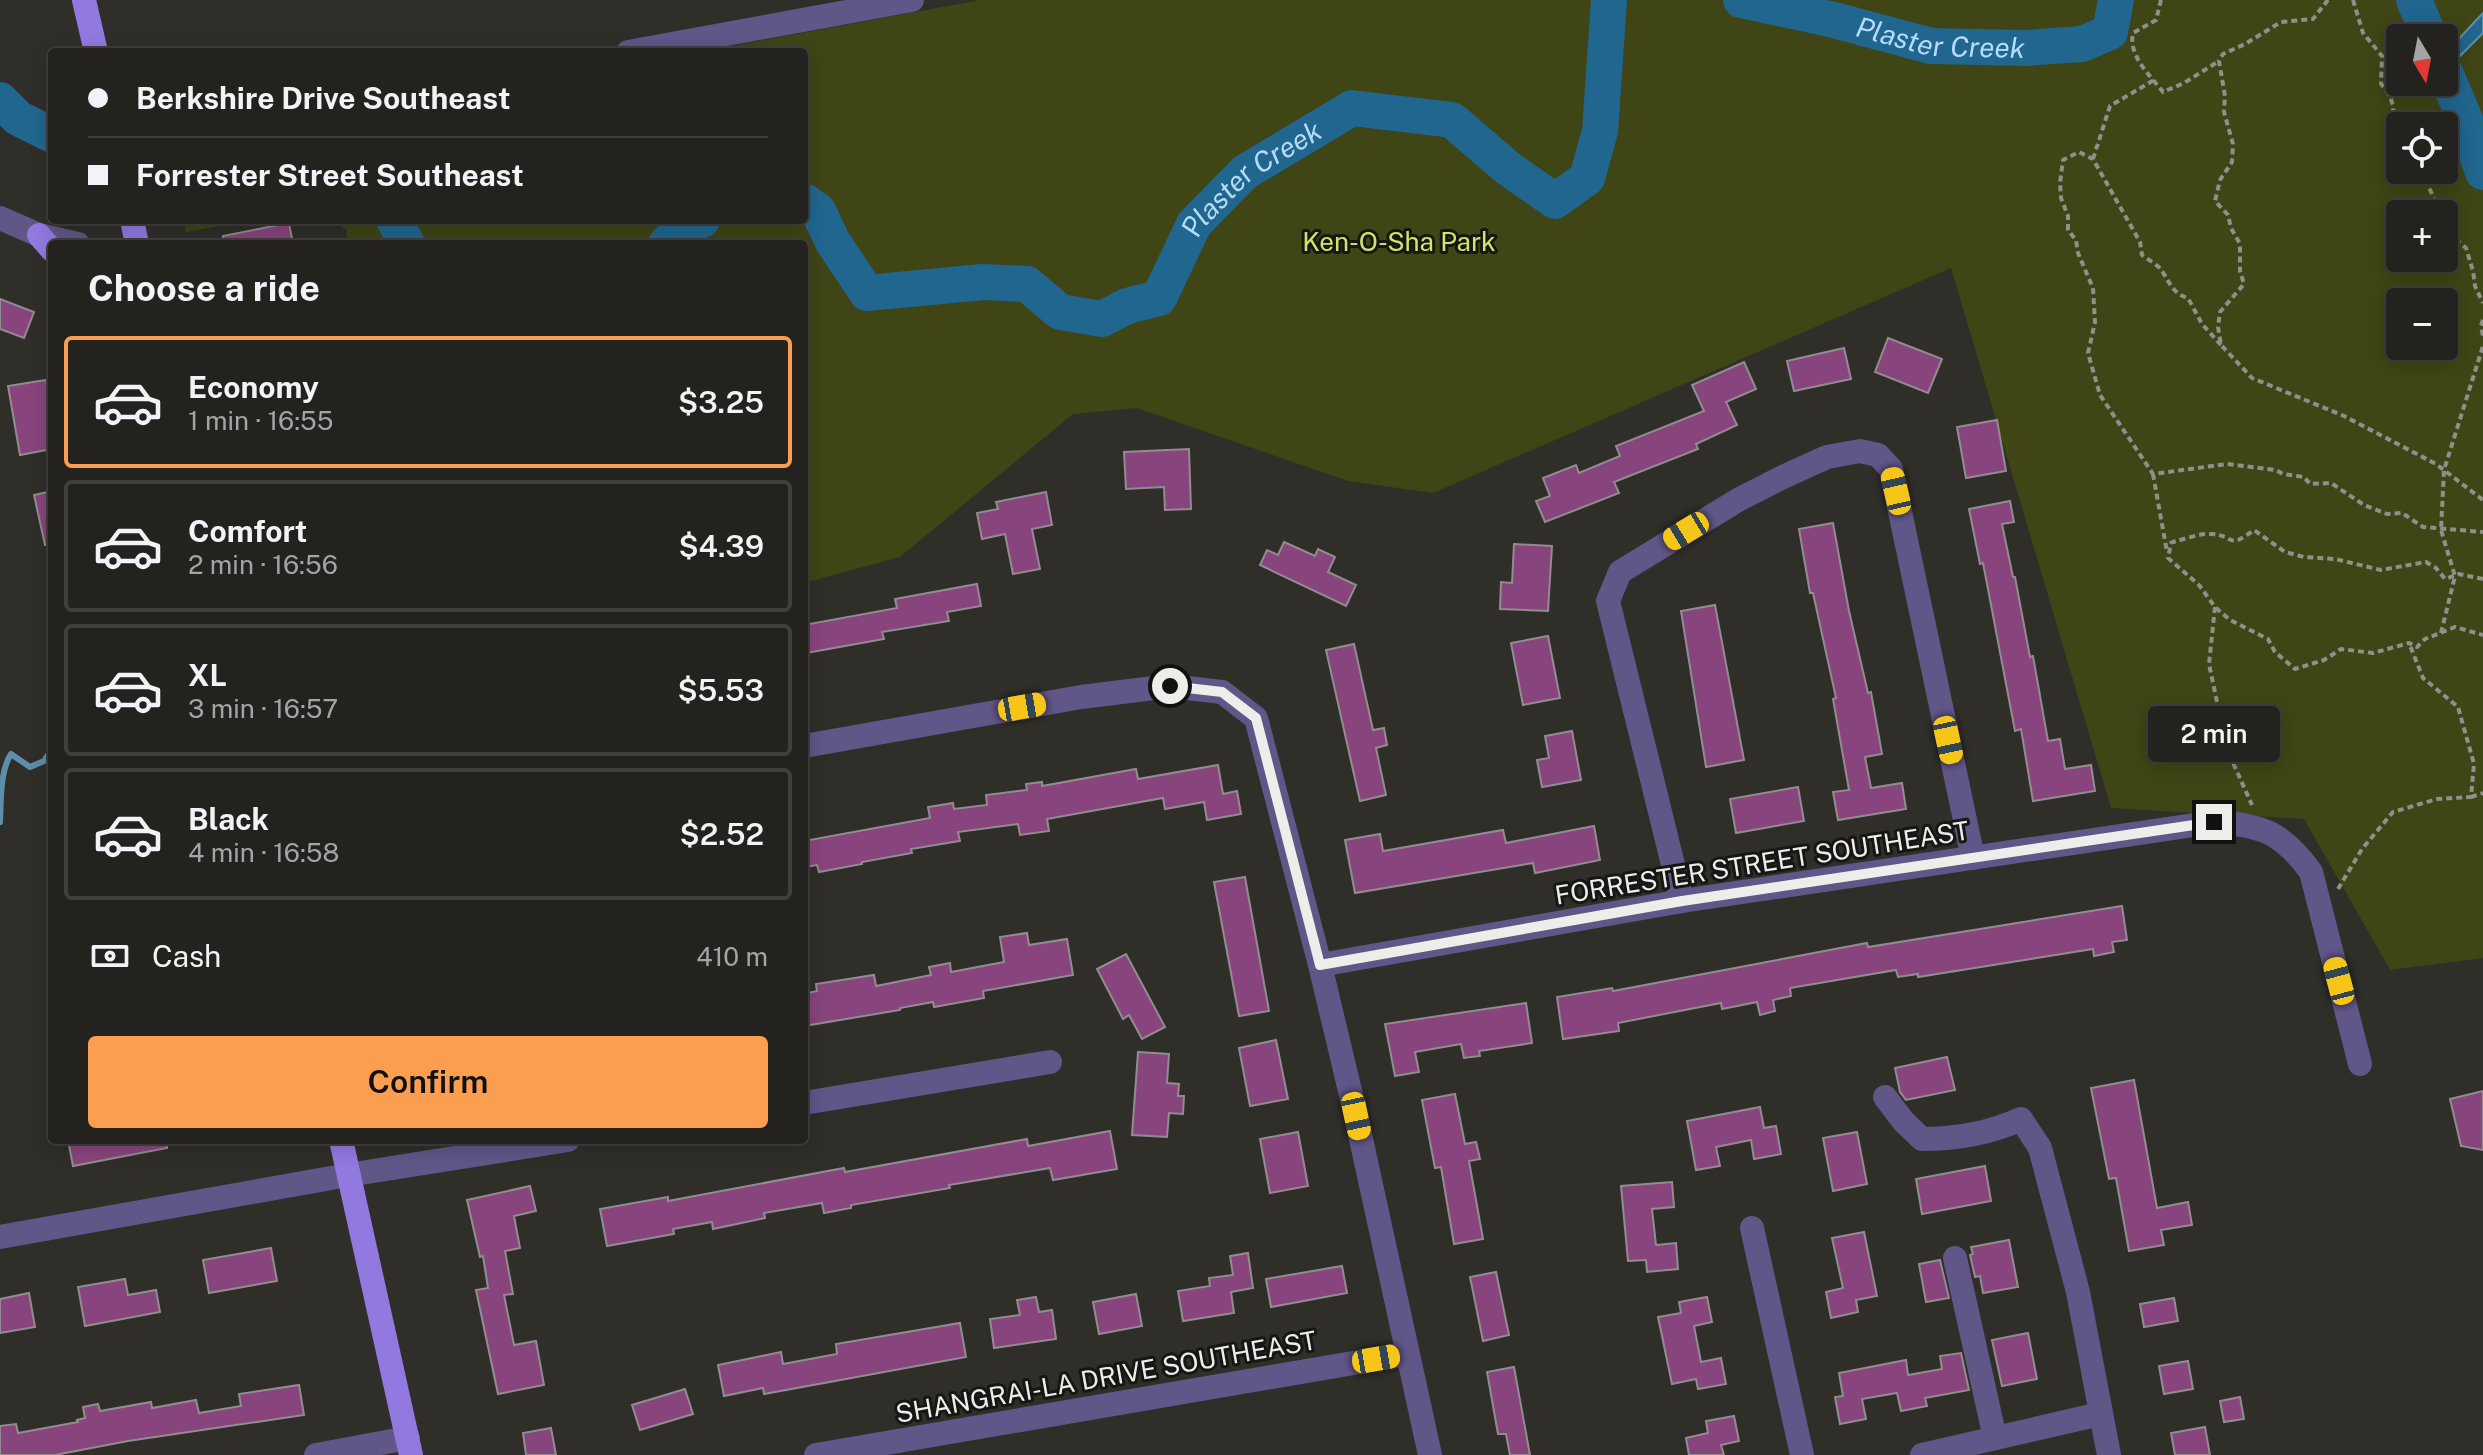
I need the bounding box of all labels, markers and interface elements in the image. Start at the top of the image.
water label: Plaster Creek [1853,10,2025,64]
north arrow [2386,24,2458,96]
map controls [2386,24,2458,360]
text: Berkshire Drive Southeast [136,80,510,116]
button: locate [2386,112,2458,184]
water label: Plaster Creek [1174,113,1327,241]
text: Forrester Street Southeast [136,157,524,193]
button: + [2386,200,2458,272]
park label: Ken-O-Sha Park [1302,226,1496,257]
text: Choose a ride [88,267,320,309]
button: − [2386,288,2458,360]
icon: car [92,366,164,438]
text: Economy [188,369,319,405]
text: $3.25 [678,384,764,420]
text: 1 min · 16:55 [188,405,333,436]
car [1879,465,1913,517]
car [1659,508,1713,554]
icon: car [92,510,164,582]
text: Comfort [188,513,307,549]
text: $4.39 [678,528,764,564]
text: 2 min · 16:56 [188,549,338,580]
icon: car [92,654,164,726]
text: XL [188,657,227,693]
route start [1152,668,1188,704]
text: $5.53 [677,672,764,708]
car [996,691,1048,723]
text: 3 min · 16:57 [188,693,338,724]
callout: 2 min [2148,706,2280,762]
car [1931,714,1965,766]
text: 2 min [2180,718,2248,749]
icon: car [92,798,164,870]
text: Black [188,801,269,837]
route end [2196,804,2232,840]
street label: FORRESTER STREET SOUTHEAST [1553,814,1971,911]
text: $2.52 [680,816,764,852]
text: 4 min · 16:58 [188,837,339,868]
icon: cash [88,934,132,978]
text: Cash [152,938,221,974]
text: 410 m [696,941,768,972]
car [2321,955,2357,1007]
button: Confirm [88,1036,768,1128]
car [1339,1090,1373,1142]
street label: SHANGRAI-LA DRIVE SOUTHEAST [893,1324,1319,1429]
car [1350,1343,1402,1375]

